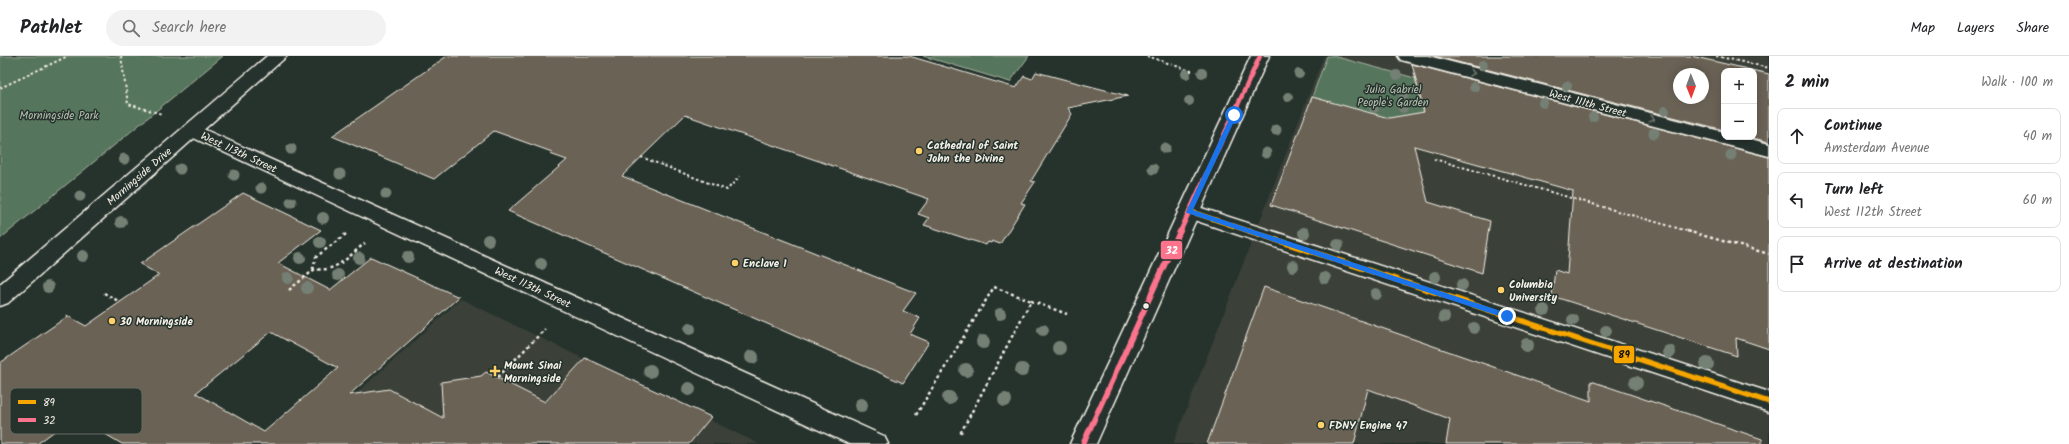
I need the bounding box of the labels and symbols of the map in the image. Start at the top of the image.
one-way arrow [1469,68,1475,76]
north arrow [1673,68,1709,104]
park label: Julia Gabriel People's Garden [1357,81,1429,112]
street label: West 111th Street [1547,85,1629,123]
route start [1225,106,1243,124]
park label: Morningside Park [20,107,99,125]
one-way arrow [1648,114,1655,123]
street label: West 113th Street [197,127,280,179]
place label: Cathedral of Saint John the Divine [927,137,1019,168]
street label: Morningside Drive [103,143,177,210]
marker: Cathedral of Saint John the Divine [914,146,924,156]
line badge: 32 [1160,240,1183,260]
text: 32 [1165,242,1178,260]
place label: Enclave 1 [743,255,787,273]
marker: Enclave 1 [730,258,740,268]
street label: West 113th Street [491,262,574,314]
place label: Columbia University [1509,276,1557,307]
marker: Columbia University [1496,285,1506,295]
unlabelled marker [1141,301,1151,311]
route end [1498,307,1516,325]
place label: 30 Morningside [119,313,193,331]
marker: 30 Morningside [107,316,117,326]
line badge: 89 [1613,345,1635,364]
text: 89 [1618,346,1630,364]
place label: Mount Sinai Morningside [504,357,563,388]
marker: Mount Sinai Morningside [489,365,501,377]
legend [10,388,142,434]
text: 89 [43,394,56,412]
text: 32 [43,412,56,430]
place label: FDNY Engine 47 [1329,417,1408,435]
marker: FDNY Engine 47 [1316,420,1326,430]

